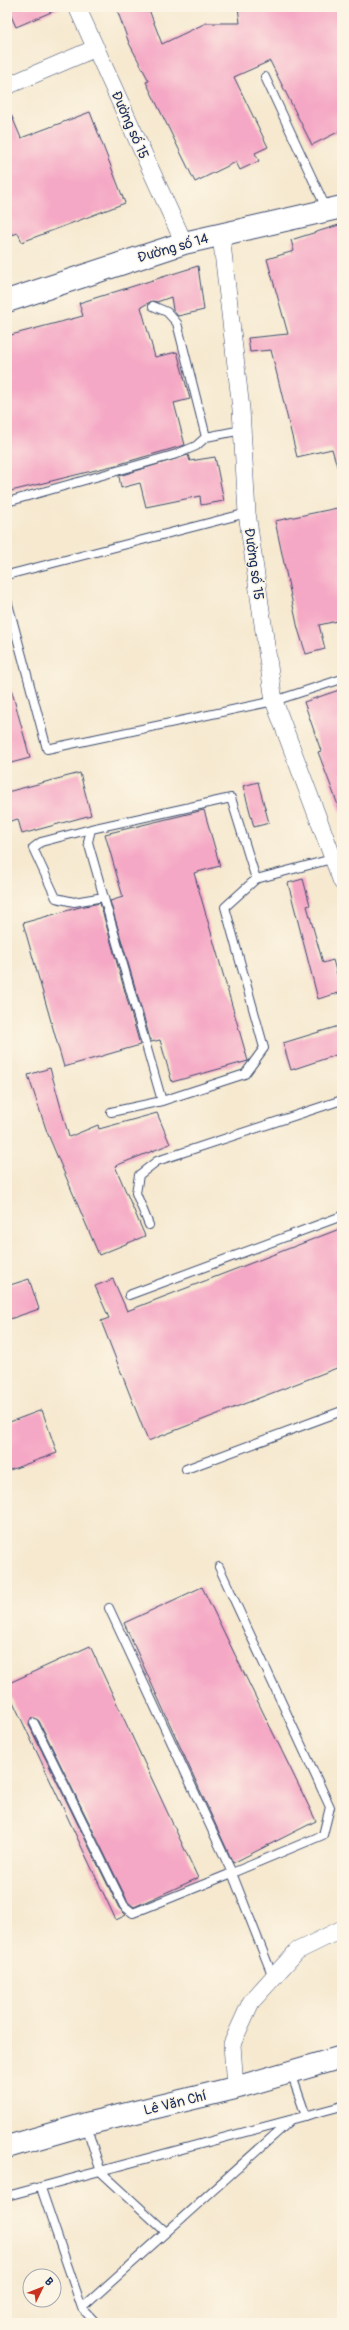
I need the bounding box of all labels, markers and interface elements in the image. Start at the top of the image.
street label: Đường số 15 [107,88,153,162]
street label: Đường số 14 [135,229,210,266]
street label: Đường số 15 [241,527,268,601]
street label: Lê Văn Chí [142,2087,208,2119]
north arrow [22,2268,62,2308]
text: B [42,2275,56,2288]

